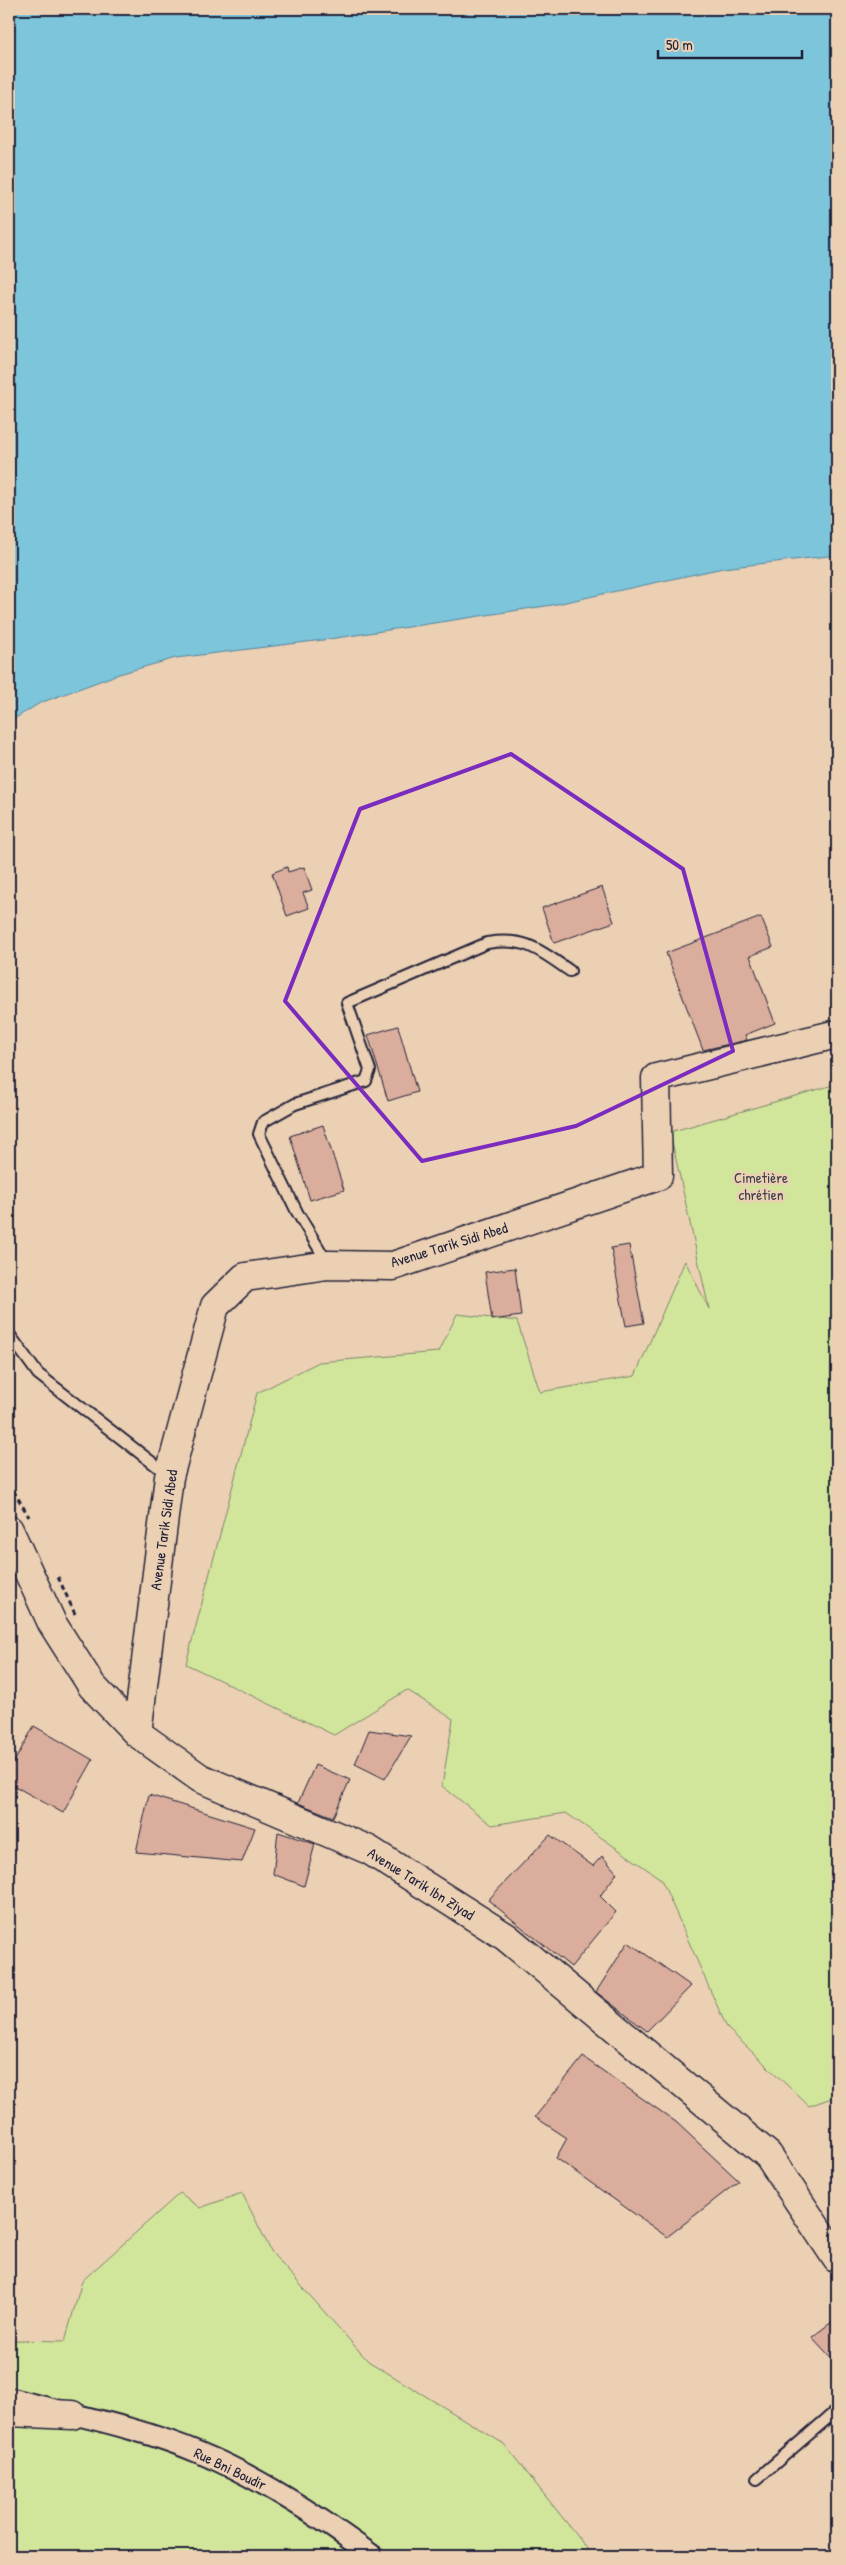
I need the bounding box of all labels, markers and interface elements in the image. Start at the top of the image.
scale bar [658,28,802,60]
text: 50 m [666,34,693,55]
park label: Cimetière chrétien [734,1167,788,1205]
street label: Avenue Tarik Sidi Abed [388,1217,510,1272]
street label: Avenue Tarik Sidi Abed [145,1468,182,1592]
street label: Avenue Tarik Ibn Ziyad [364,1842,479,1925]
street label: Rue Bni Boudir [191,2442,270,2495]

